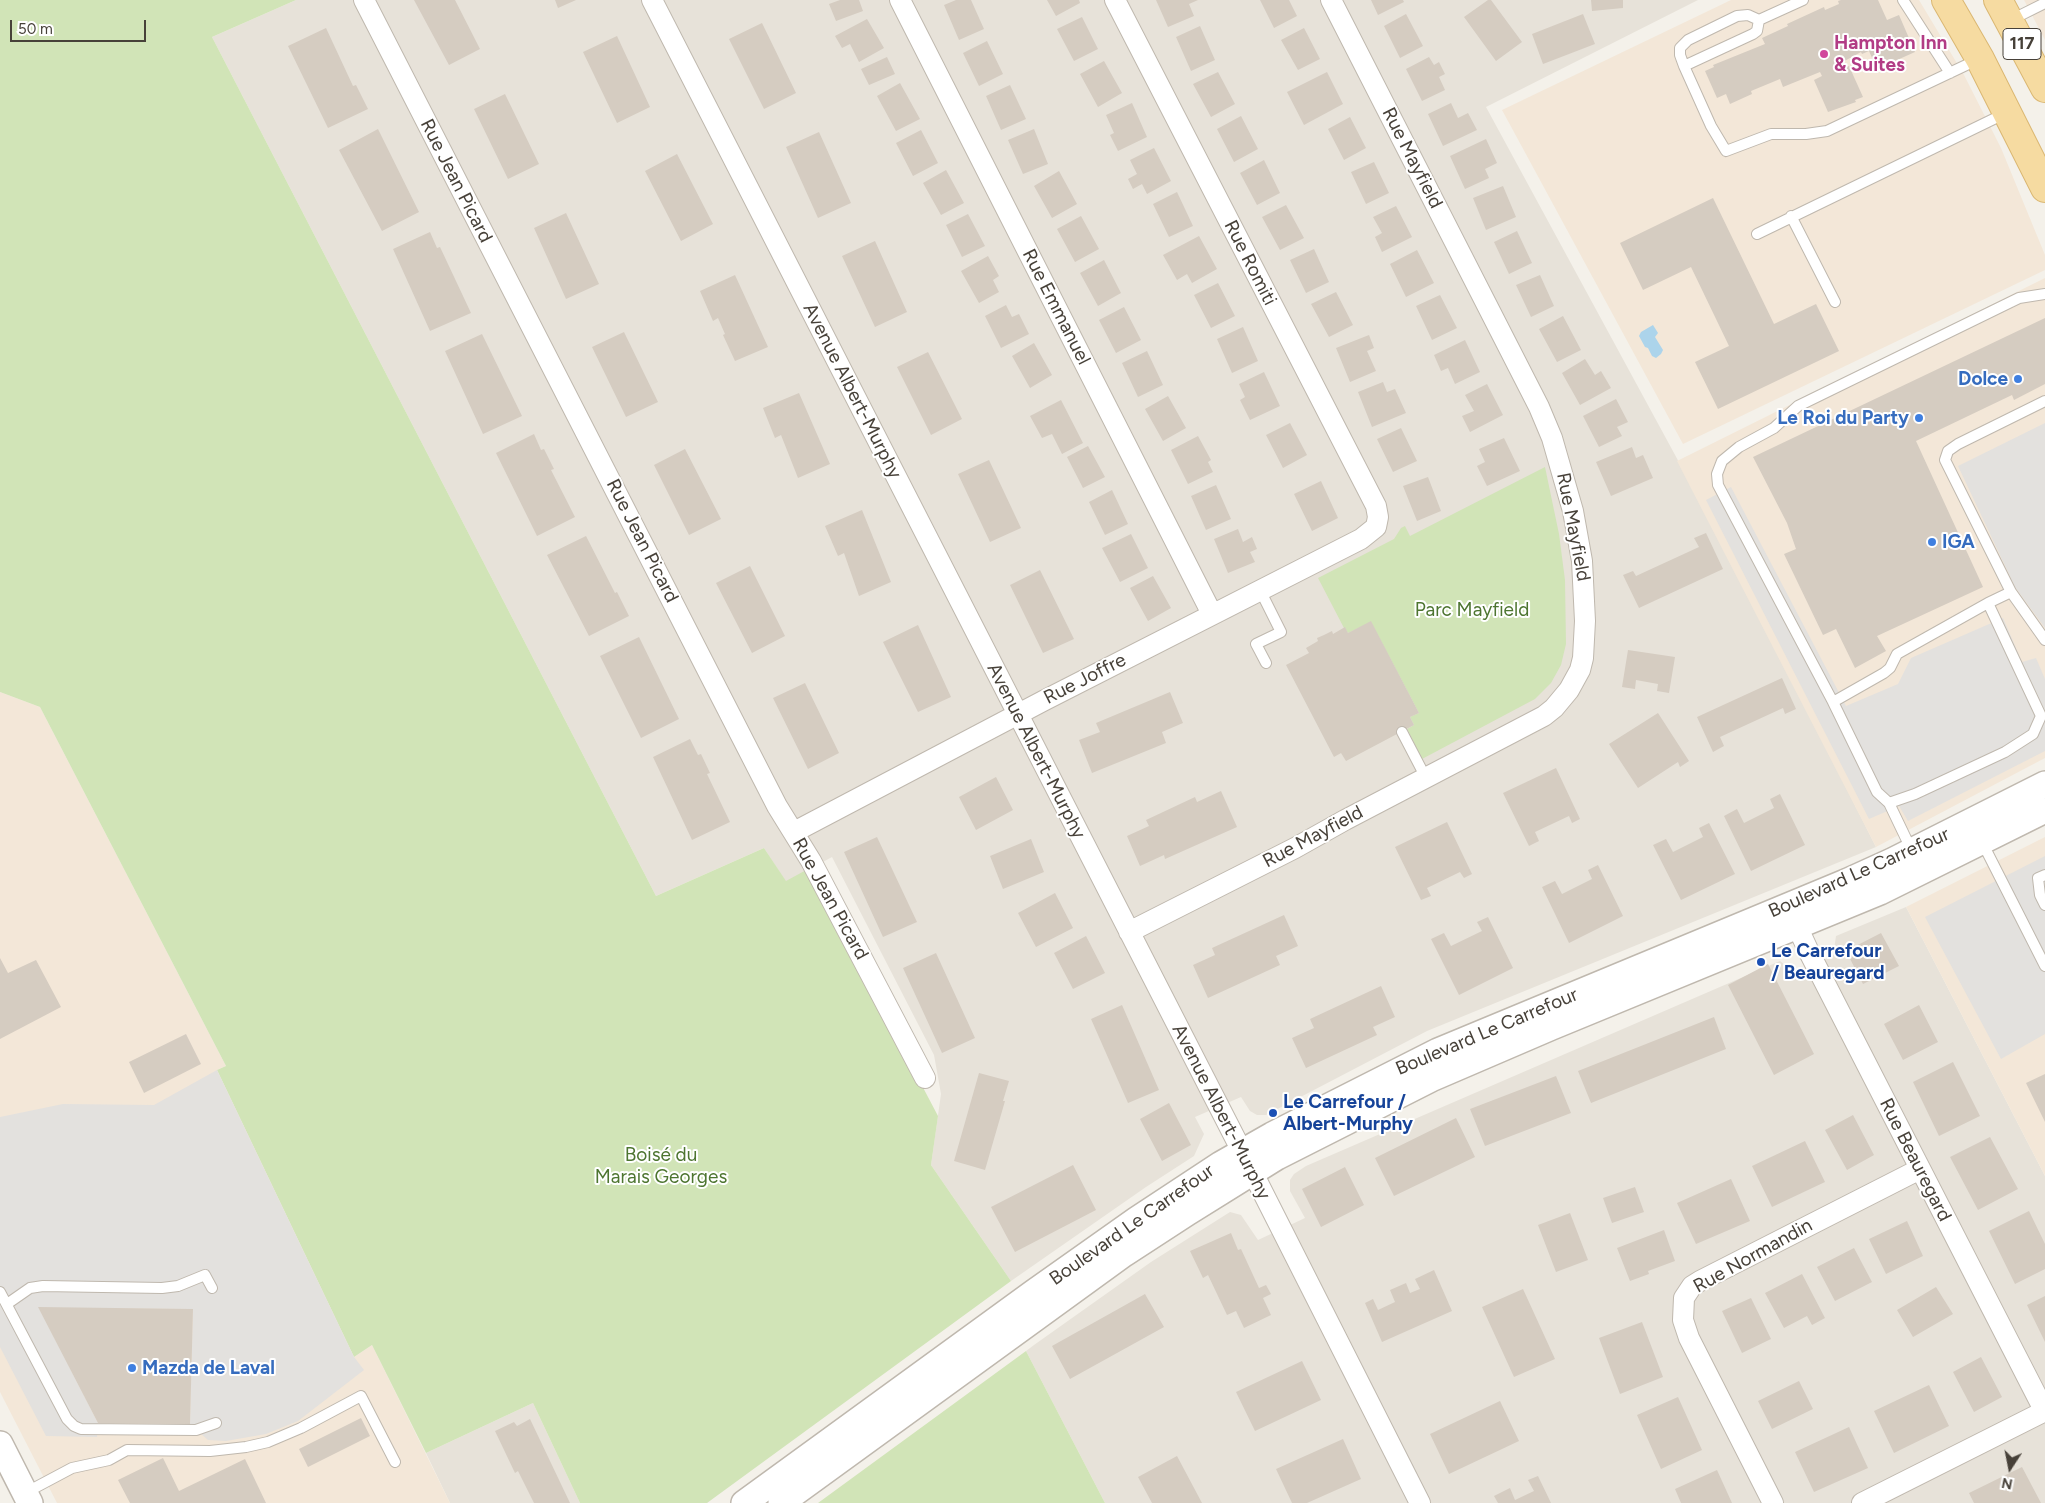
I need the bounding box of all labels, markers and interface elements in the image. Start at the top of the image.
scale bar [12,10,149,42]
text: 50 m [18,20,53,38]
road number: 117 [2003,29,2041,60]
place label: Hampton Inn & Suites [1834,32,1947,76]
marker: Hampton Inn & Suites [1818,48,1830,60]
street label: Rue Mayfield [1377,104,1447,212]
street label: Rue Jean Picard [415,115,497,247]
street label: Rue Romiti [1219,217,1281,309]
street label: Rue Emmanuel [1017,245,1095,369]
street label: Avenue Albert-Murphy [798,299,906,483]
place label: Dolce [1958,368,2008,390]
marker: Dolce [2012,373,2024,385]
place label: Le Roi du Party [1777,407,1909,429]
marker: Le Roi du Party [1913,412,1925,424]
street label: Rue Mayfield [1551,471,1595,583]
street label: Rue Jean Picard [601,475,683,607]
place label: IGA [1942,531,1975,553]
marker: IGA [1926,536,1938,548]
park label: Parc Mayfield [1415,599,1529,621]
street label: Rue Joffre [1040,649,1130,709]
street label: Avenue Albert-Murphy [982,659,1090,843]
street label: Rue Mayfield [1259,801,1367,873]
street label: Boulevard Le Carrefour [1765,823,1953,923]
street label: Rue Jean Picard [787,834,873,964]
place label: Le Carrefour / Beauregard [1771,940,1885,984]
marker: Le Carrefour / Beauregard [1755,956,1767,968]
street label: Boulevard Le Carrefour [1392,983,1582,1081]
street label: Avenue Albert-Murphy [1167,1020,1275,1204]
place label: Le Carrefour / Albert-Murphy [1283,1091,1413,1135]
street label: Rue Beauregard [1874,1095,1956,1225]
marker: Le Carrefour / Albert-Murphy [1267,1107,1279,1119]
park label: Boisé du Marais Georges [595,1144,727,1188]
street label: Boulevard Le Carrefour [1045,1160,1219,1290]
street label: Rue Normandin [1690,1214,1816,1298]
place label: Mazda de Laval [142,1357,275,1379]
marker: Mazda de Laval [126,1362,138,1374]
north arrow [1985,1443,2035,1493]
text: N [2000,1474,2014,1493]

